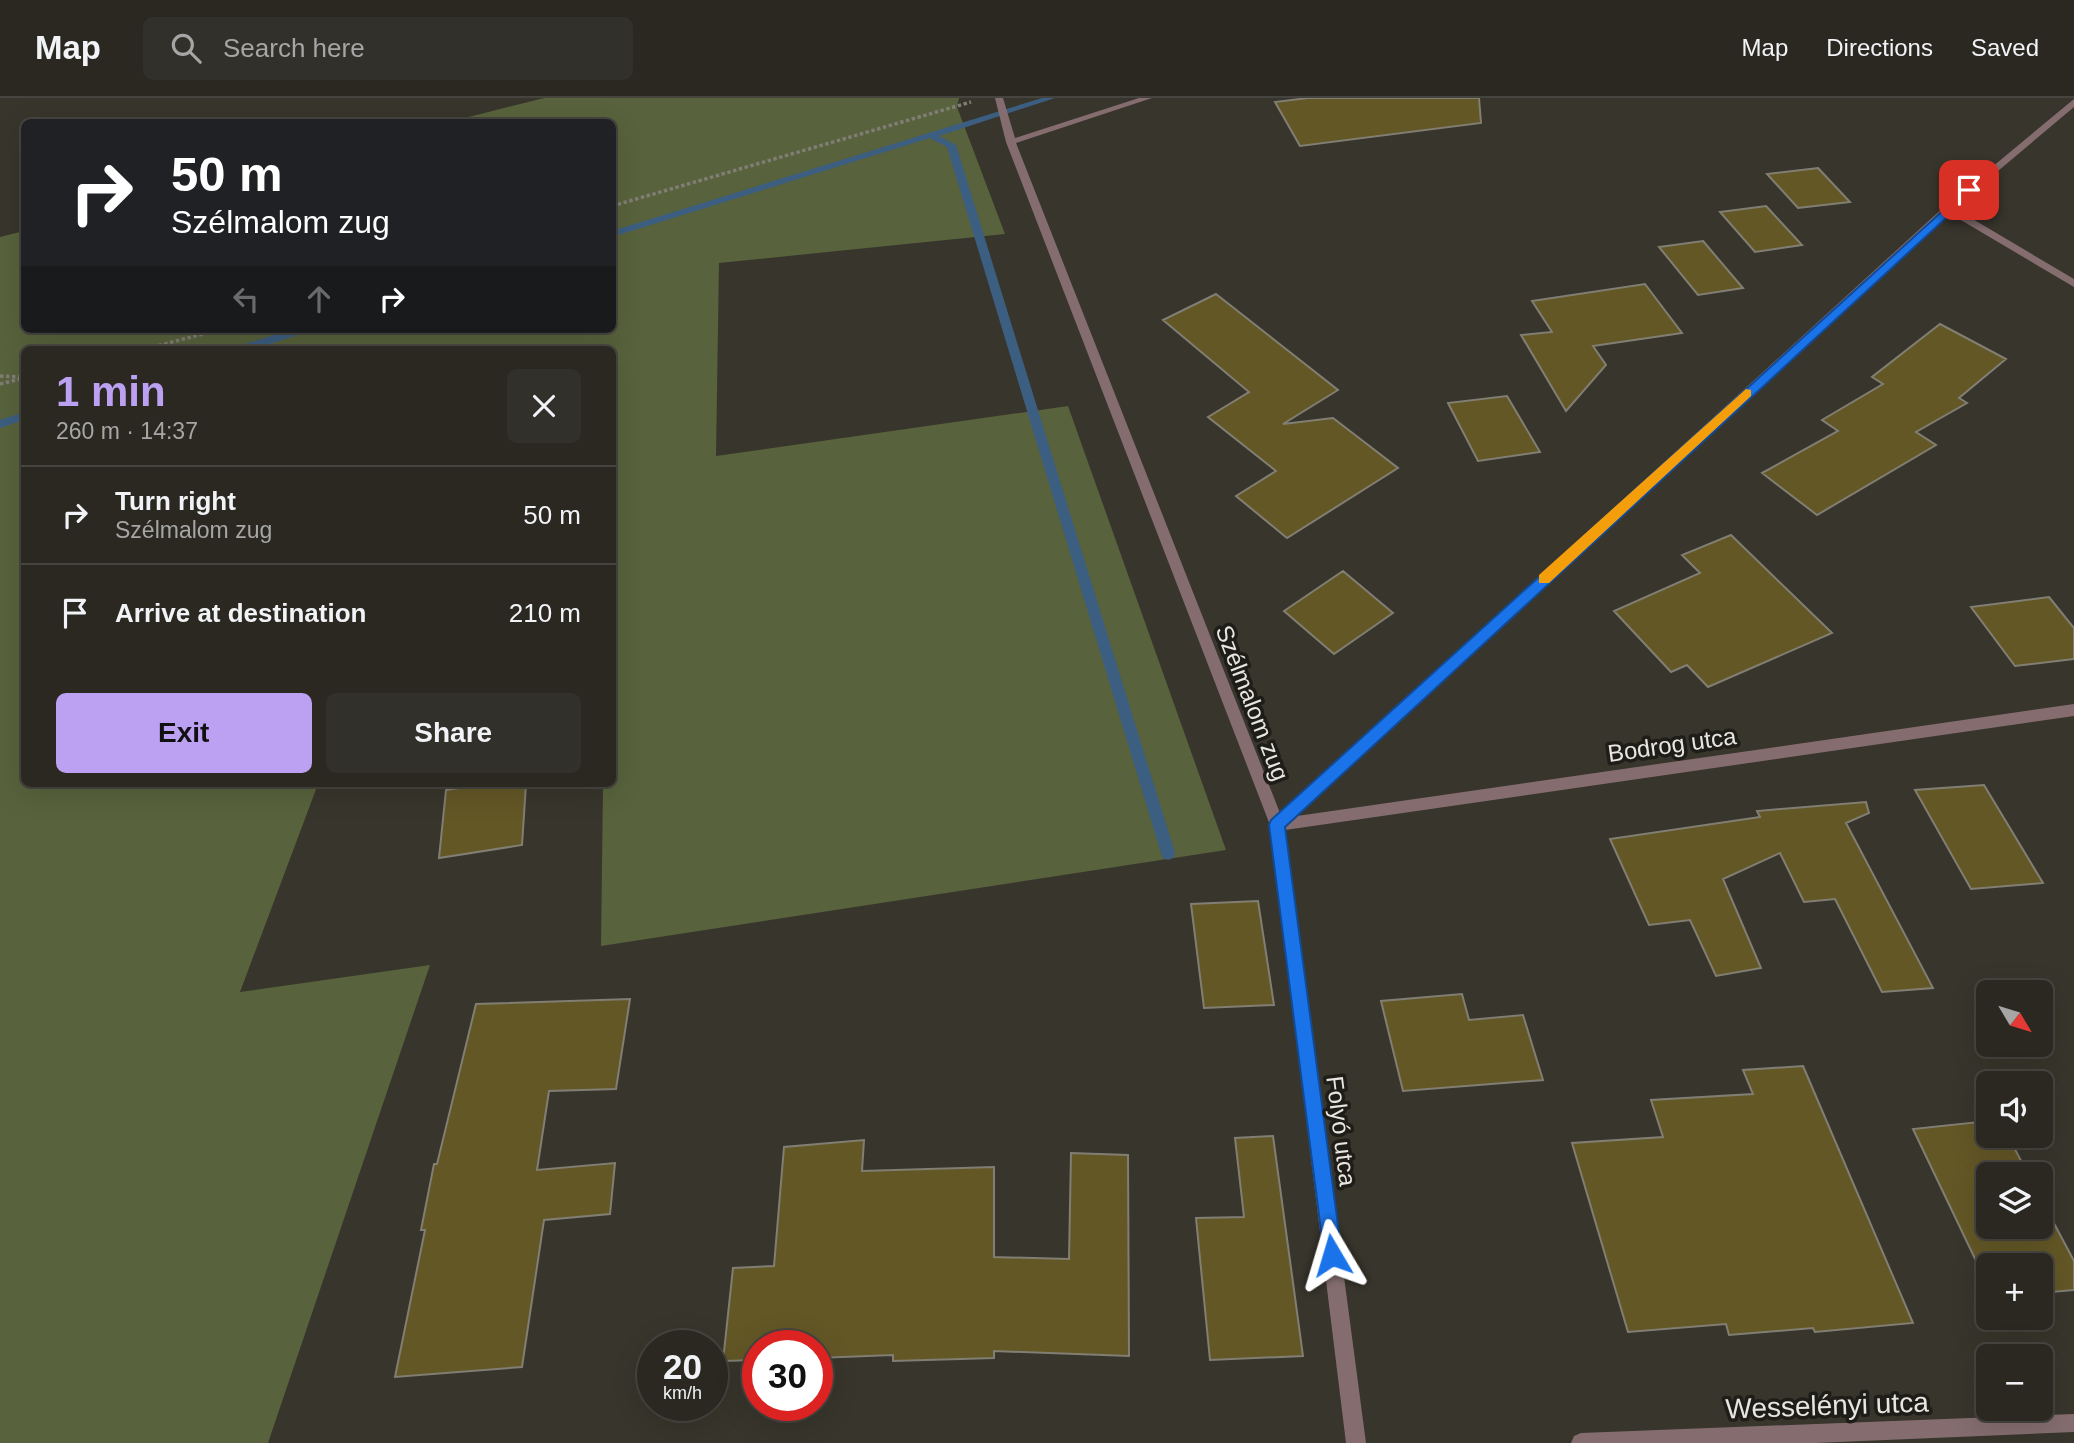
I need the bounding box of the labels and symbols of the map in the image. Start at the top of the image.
pin [1939,160,1999,220]
street label: Szélmalom zug [1210,621,1294,784]
street label: Bodrog utca [1606,722,1739,767]
north arrow [1976,980,2053,1057]
street label: Folyó utca [1321,1074,1362,1188]
position arrow [1295,1218,1369,1292]
speed limit sign: 30 [742,1330,833,1421]
street label: Wesselényi utca [1725,1386,1930,1425]

